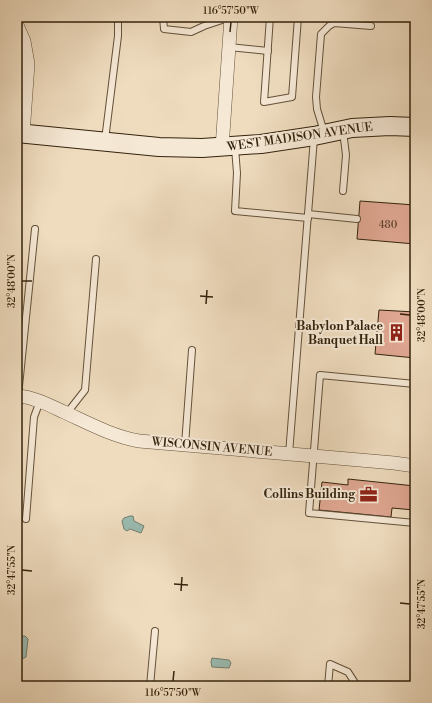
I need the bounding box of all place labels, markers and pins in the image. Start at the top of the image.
place label: Babylon Palace Banquet Hall [296,319,384,348]
building icon: Babylon Palace Banquet Hall [386,323,406,343]
office icon: Collins Building [358,484,378,504]
place label: Collins Building [264,487,356,502]

